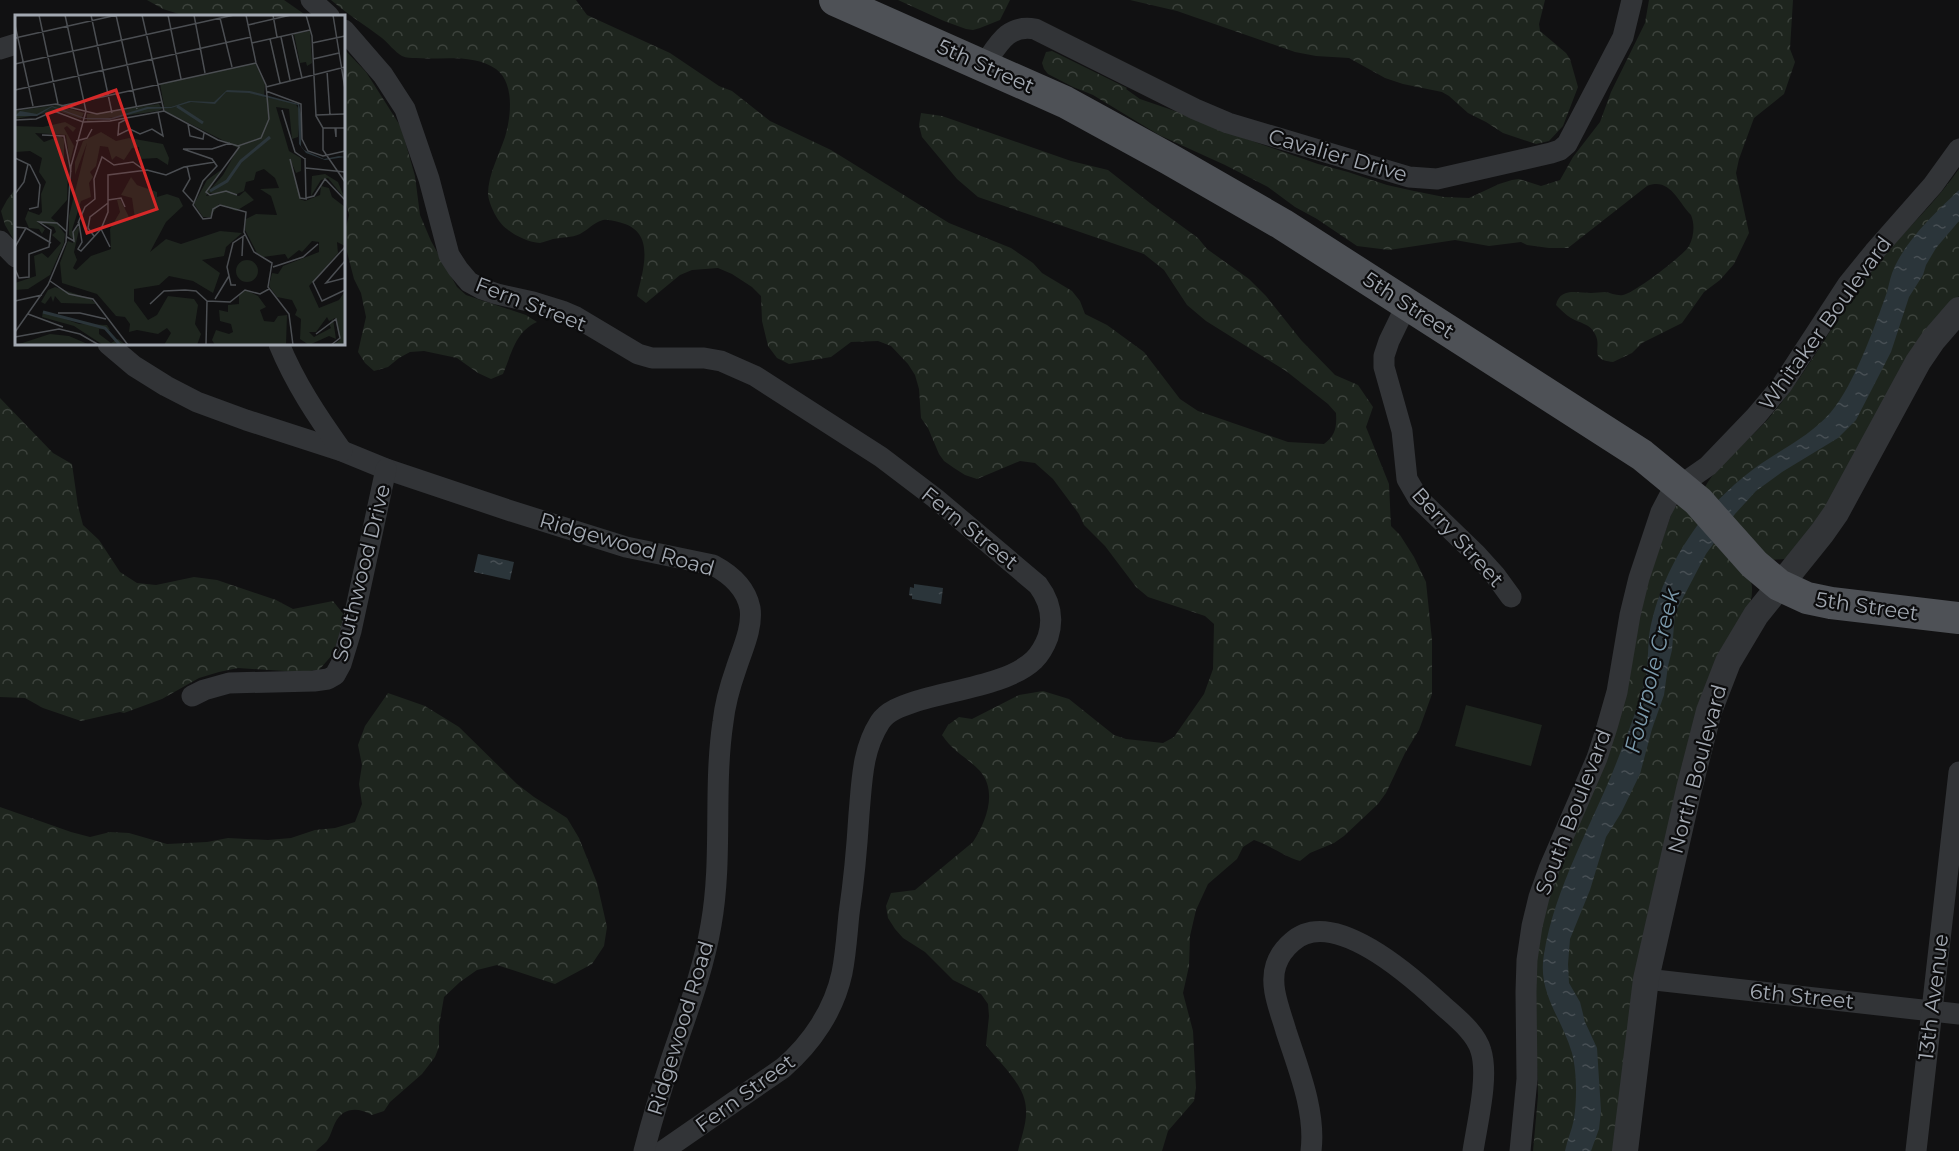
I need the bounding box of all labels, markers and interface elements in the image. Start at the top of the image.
inset map [15,15,345,345]
street label: 5th Street [934,34,1038,98]
street label: Cavalier Drive [1266,123,1410,187]
street label: Whitaker Boulevard [1754,231,1896,415]
street label: 5th Street [1359,266,1459,344]
street label: Fern Street [472,271,590,337]
street label: Fern Street [917,481,1023,575]
street label: Southwood Drive [327,482,395,664]
street label: Berry Street [1407,482,1509,592]
street label: Ridgewood Road [537,507,717,581]
water label: Fourpole Creek [1619,585,1686,756]
street label: 5th Street [1814,586,1920,626]
street label: North Boulevard [1662,682,1732,856]
street label: South Boulevard [1530,726,1616,898]
street label: 13th Avenue [1913,932,1953,1062]
street label: Ridgewood Road [642,938,718,1118]
street label: 6th Street [1749,978,1855,1014]
street label: Fern Street [690,1048,800,1138]

